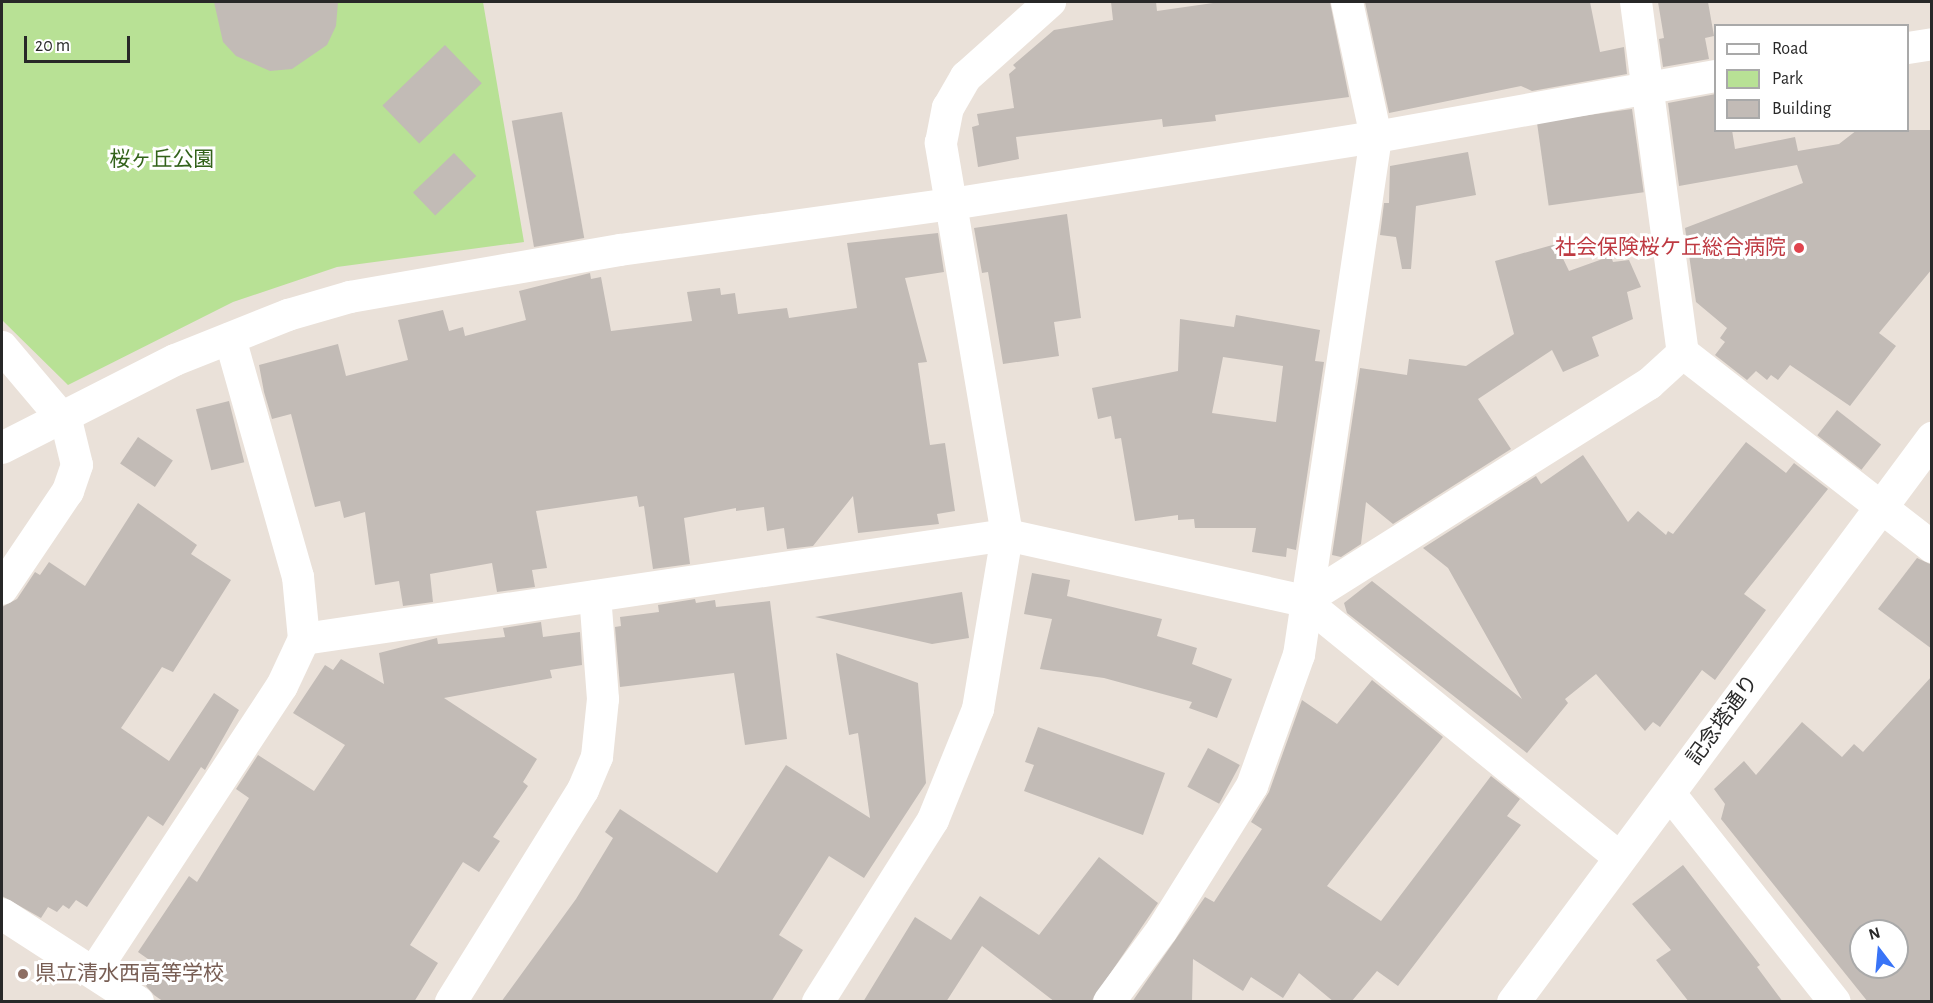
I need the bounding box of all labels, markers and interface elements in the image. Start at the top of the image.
scale bar [27,24,134,62]
legend [1714,24,1909,132]
text: 20 m [35,37,70,55]
text: Road [1772,40,1808,58]
text: Park [1772,70,1803,88]
text: Building [1772,100,1831,118]
park label: 桜ヶ丘公園 [110,147,214,173]
place label: 社会保険桜ケ丘総合病院 [1555,235,1786,261]
marker: 社会保険桜ケ丘総合病院 [1790,239,1808,257]
street label: 記念塔通り [1682,670,1764,770]
north arrow [1849,919,1909,979]
text: N [1867,924,1882,943]
place label: 県立清水西高等学校 [35,961,224,987]
marker: 県立清水西高等学校 [16,967,30,981]

